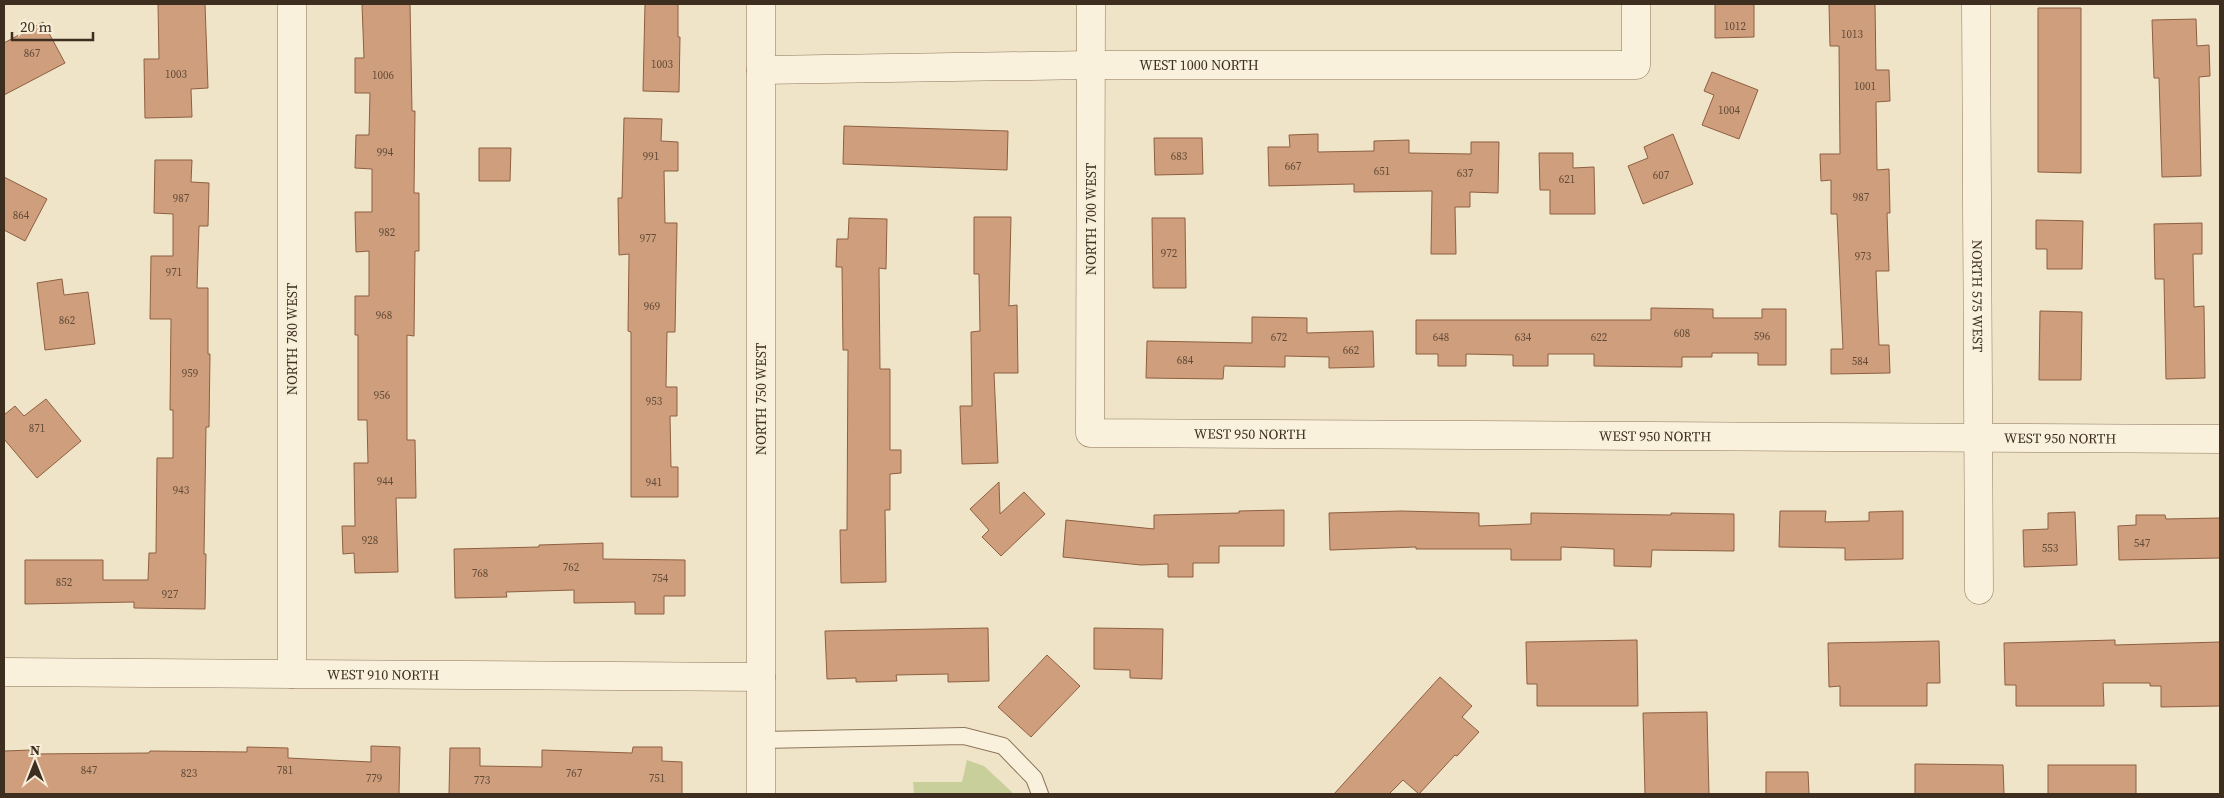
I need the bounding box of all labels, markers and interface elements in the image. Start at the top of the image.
scale bar [12,10,94,42]
text: 20 m [20,16,52,37]
house number: 1012 [1724,19,1746,34]
house number: 1013 [1841,27,1863,42]
house number: 867 [24,46,41,61]
street label: WEST 1000 NORTH [1139,55,1259,75]
house number: 1003 [651,57,673,72]
house number: 1003 [165,67,187,82]
house number: 1006 [372,68,394,83]
house number: 1001 [1854,79,1876,94]
house number: 1004 [1718,103,1740,118]
house number: 994 [377,145,394,160]
house number: 991 [643,149,659,164]
house number: 683 [1171,149,1188,164]
house number: 667 [1285,159,1302,174]
street label: NORTH 700 WEST [1081,162,1101,275]
house number: 651 [1374,164,1390,179]
house number: 637 [1457,166,1474,181]
house number: 607 [1653,168,1670,183]
house number: 621 [1559,172,1575,187]
house number: 987 [1853,190,1870,205]
house number: 987 [173,191,190,206]
house number: 864 [13,208,30,223]
house number: 982 [379,225,396,240]
house number: 977 [640,231,657,246]
street label: NORTH 575 WEST [1967,240,1988,353]
house number: 972 [1161,246,1178,261]
house number: 973 [1855,249,1872,264]
house number: 971 [166,265,182,280]
street label: NORTH 780 WEST [282,282,302,395]
house number: 969 [644,299,660,314]
house number: 968 [376,308,392,323]
house number: 862 [59,313,76,328]
house number: 608 [1674,326,1690,341]
house number: 596 [1754,329,1771,344]
house number: 672 [1271,330,1288,345]
house number: 648 [1433,330,1449,345]
house number: 634 [1515,330,1532,345]
house number: 622 [1591,330,1608,345]
street label: NORTH 750 WEST [751,342,771,455]
house number: 662 [1343,343,1360,358]
house number: 684 [1177,353,1194,368]
house number: 584 [1852,354,1869,369]
house number: 959 [182,366,198,381]
house number: 956 [374,388,391,403]
house number: 953 [646,394,663,409]
house number: 871 [29,421,45,436]
street label: WEST 950 NORTH [1194,424,1306,444]
street label: WEST 950 NORTH [1599,426,1711,446]
street label: WEST 950 NORTH [2004,428,2116,448]
house number: 944 [377,474,394,489]
house number: 941 [646,475,662,490]
house number: 943 [173,483,190,498]
house number: 928 [362,533,378,548]
house number: 547 [2134,536,2151,551]
house number: 553 [2042,541,2059,556]
house number: 762 [563,560,580,575]
house number: 768 [472,566,488,581]
house number: 754 [652,571,669,586]
house number: 852 [56,575,73,590]
house number: 927 [162,587,179,602]
street label: WEST 910 NORTH [327,664,439,685]
north arrow [10,738,60,788]
text: N [30,740,40,760]
house number: 847 [81,763,98,778]
house number: 781 [277,763,293,778]
house number: 823 [181,766,198,781]
house number: 767 [566,766,583,781]
house number: 779 [366,771,382,786]
house number: 751 [649,771,665,786]
house number: 773 [474,773,491,788]

